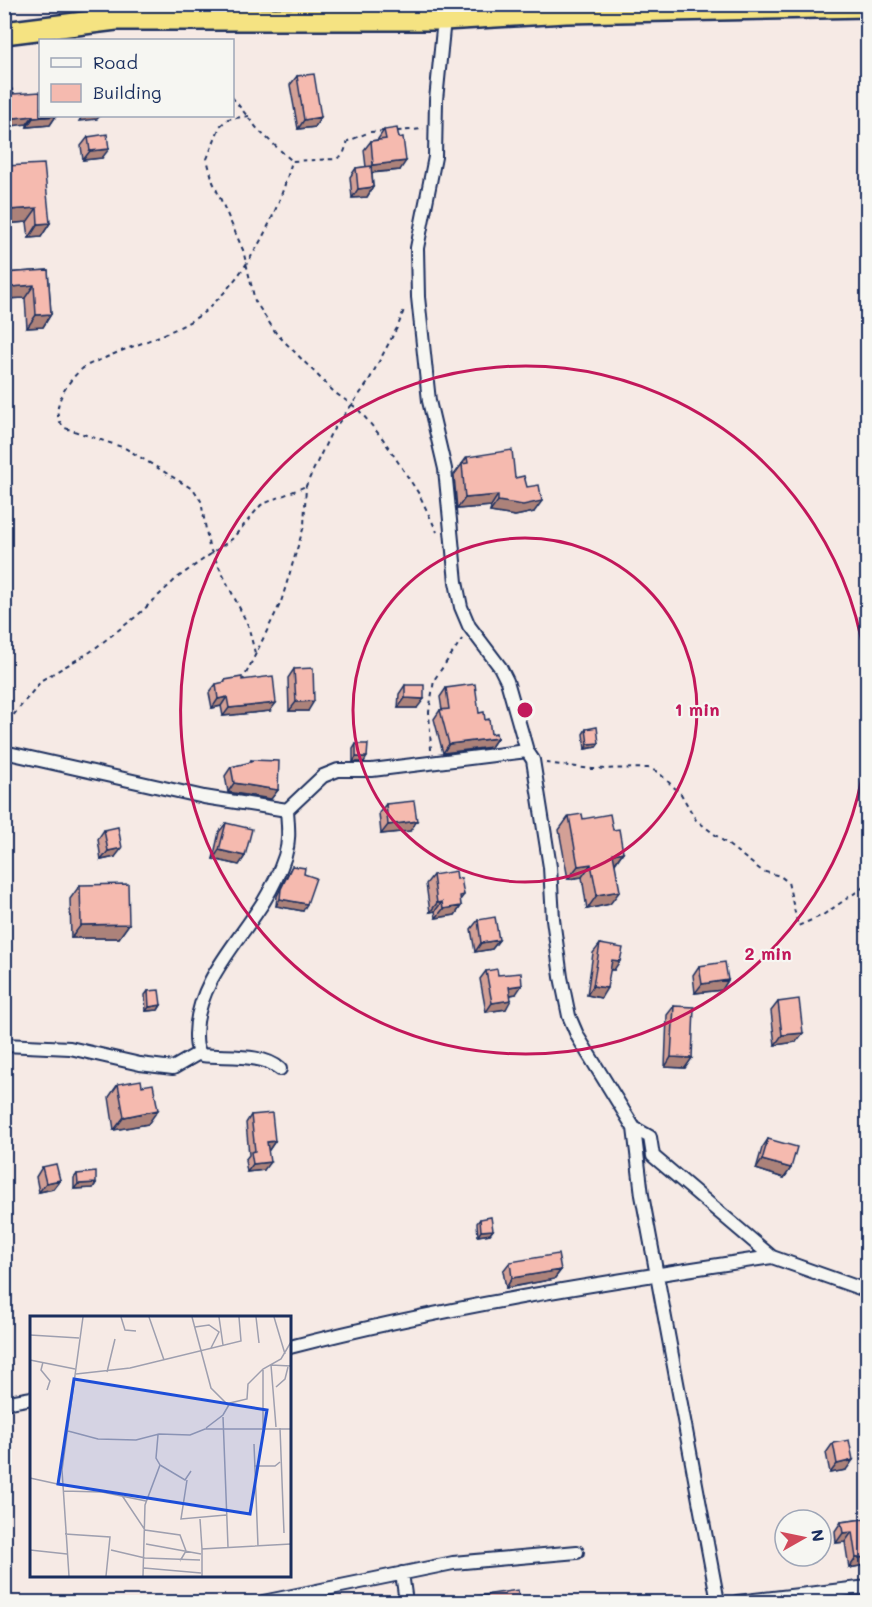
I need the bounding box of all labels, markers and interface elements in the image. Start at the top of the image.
legend [39,39,234,117]
text: Road [93,50,138,74]
text: Building [93,80,161,104]
text: 1 min [674,697,720,721]
centre of rings [515,700,535,720]
text: 2 min [744,941,792,965]
inset map [30,1316,291,1577]
north arrow [773,1508,833,1568]
text: N [807,1528,830,1543]

